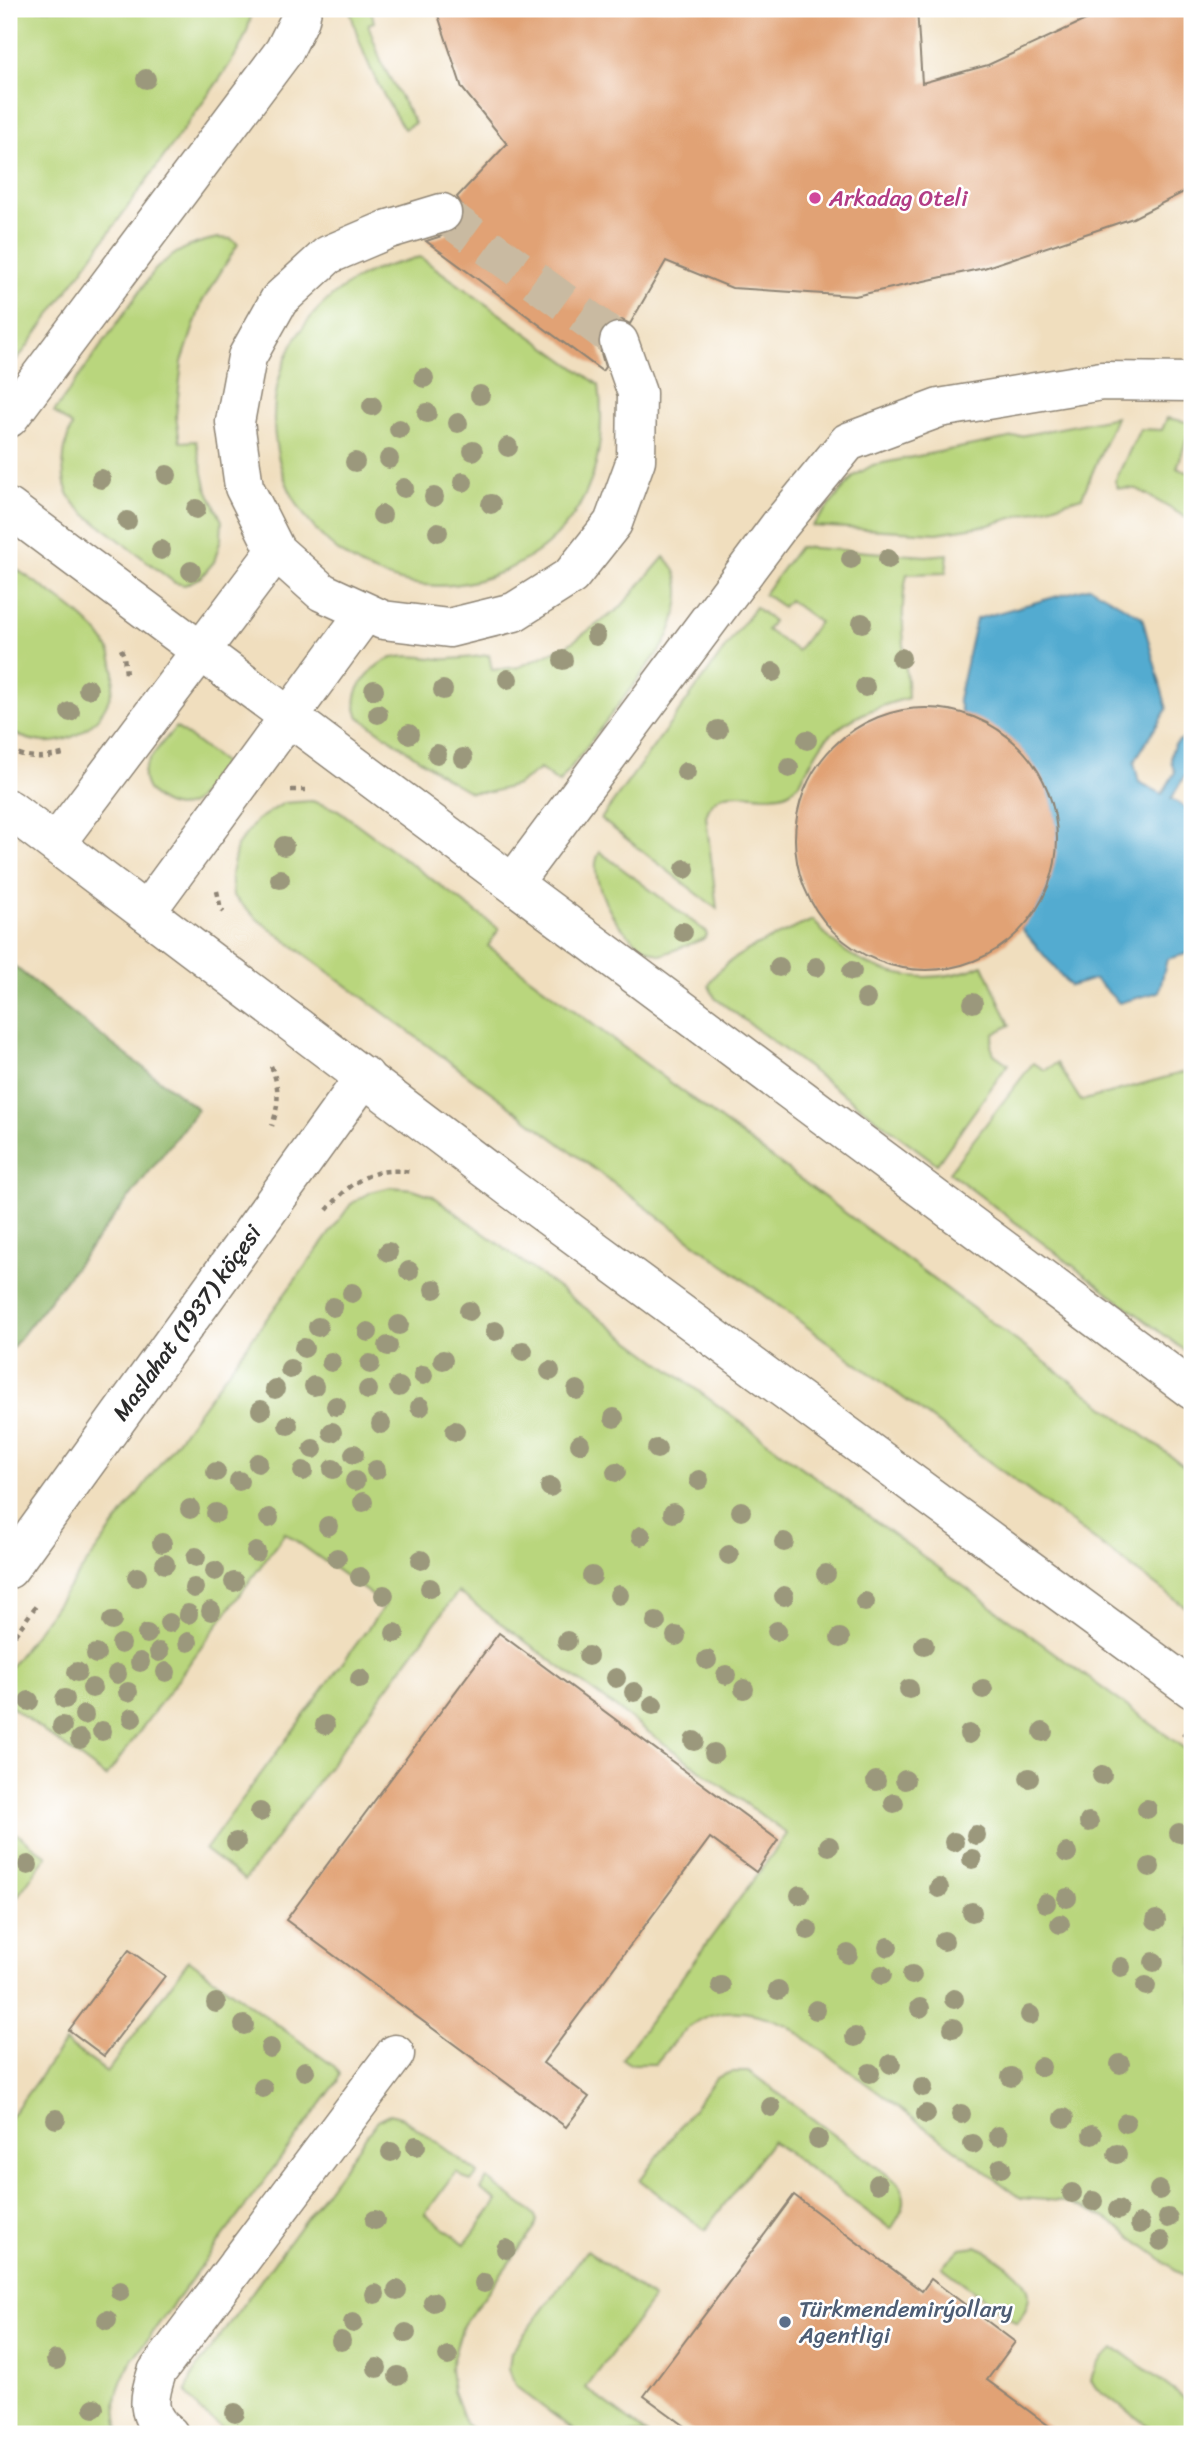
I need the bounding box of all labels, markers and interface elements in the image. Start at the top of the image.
place label: Arkadag Oteli [828,178,968,219]
marker: Arkadag Oteli [807,190,823,206]
street label: Maslahat (1937) köçesi [101,1215,273,1430]
place label: Türkmendemirýollary Agentligi [798,2289,1013,2356]
marker: Türkmendemirýollary Agentligi [777,2314,793,2330]

